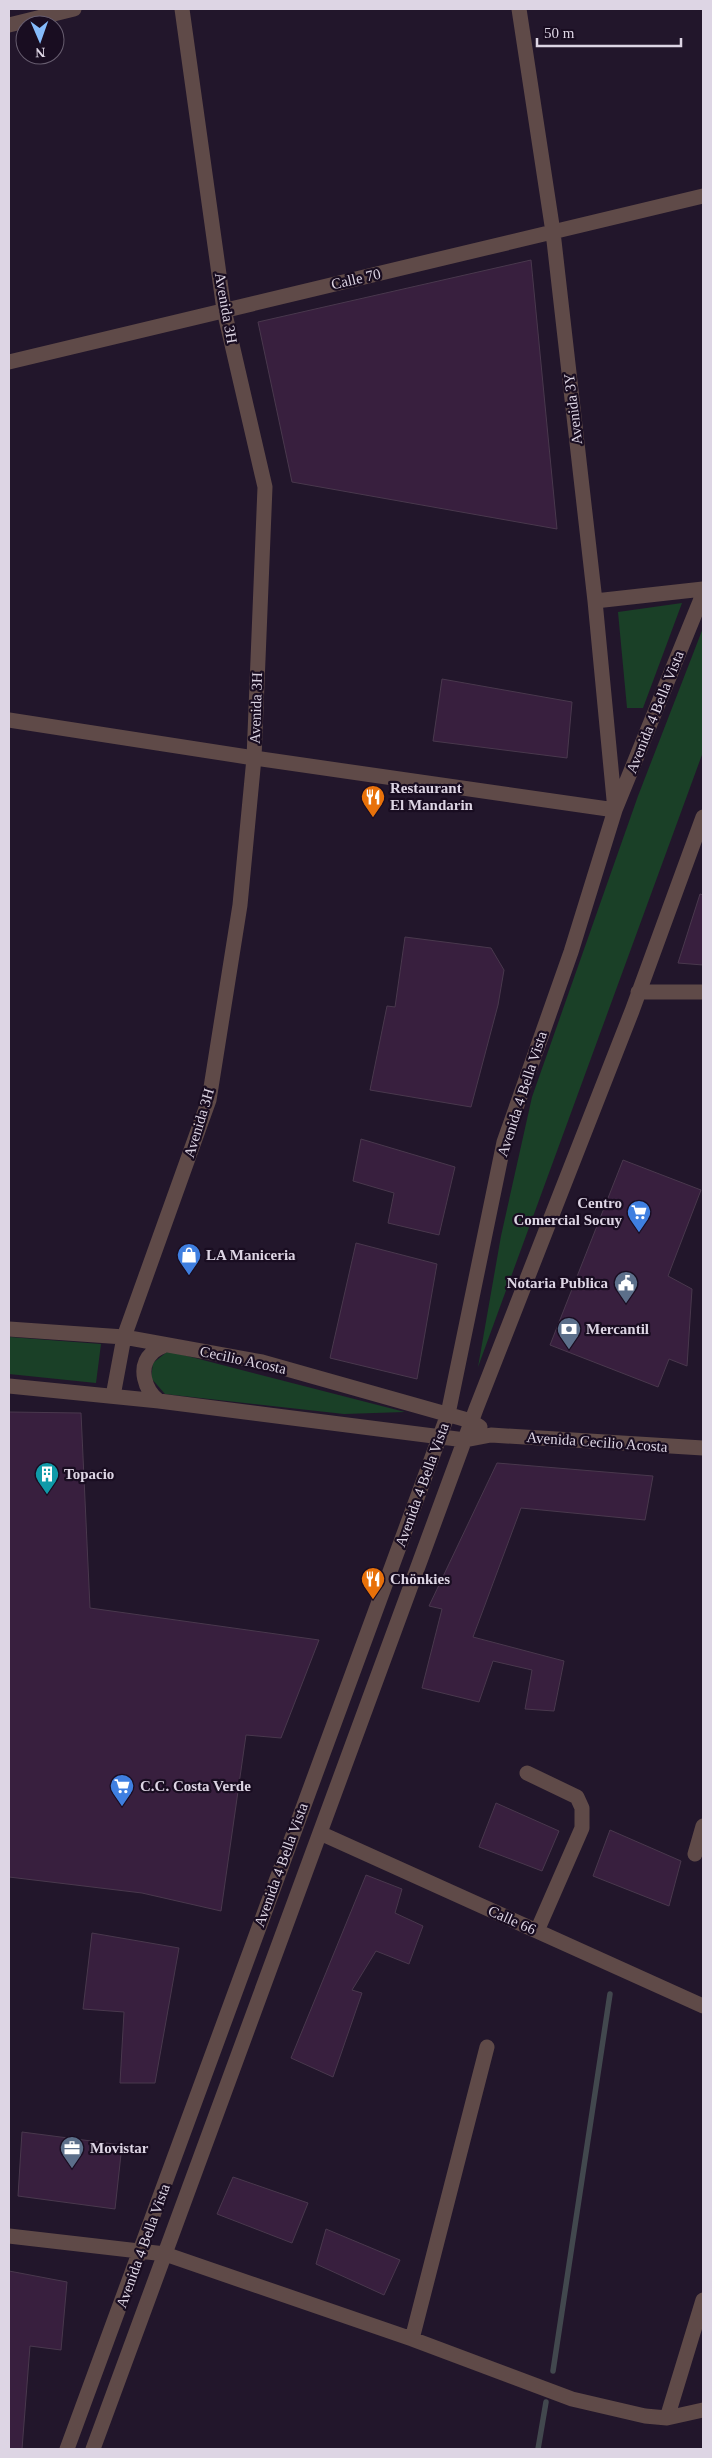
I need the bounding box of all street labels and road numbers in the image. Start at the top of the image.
street label: Calle 70 [330,266,382,292]
street label: Avenida 3H [212,271,240,345]
street label: Avenida 3Y [561,372,585,446]
street label: Avenida 4 Bella Vista [623,648,687,776]
street label: Avenida 3H [247,672,265,744]
street label: Avenida 4 Bella Vista [494,1029,550,1159]
street label: Avenida 3H [181,1086,217,1160]
street label: Cecilio Acosta [198,1343,288,1377]
street label: Avenida 4 Bella Vista [392,1421,452,1549]
street label: Avenida Cecilio Acosta [526,1429,668,1455]
street label: Avenida 4 Bella Vista [251,1801,311,1929]
street label: Calle 66 [486,1902,539,1938]
street label: Avenida 4 Bella Vista [113,2182,173,2310]

